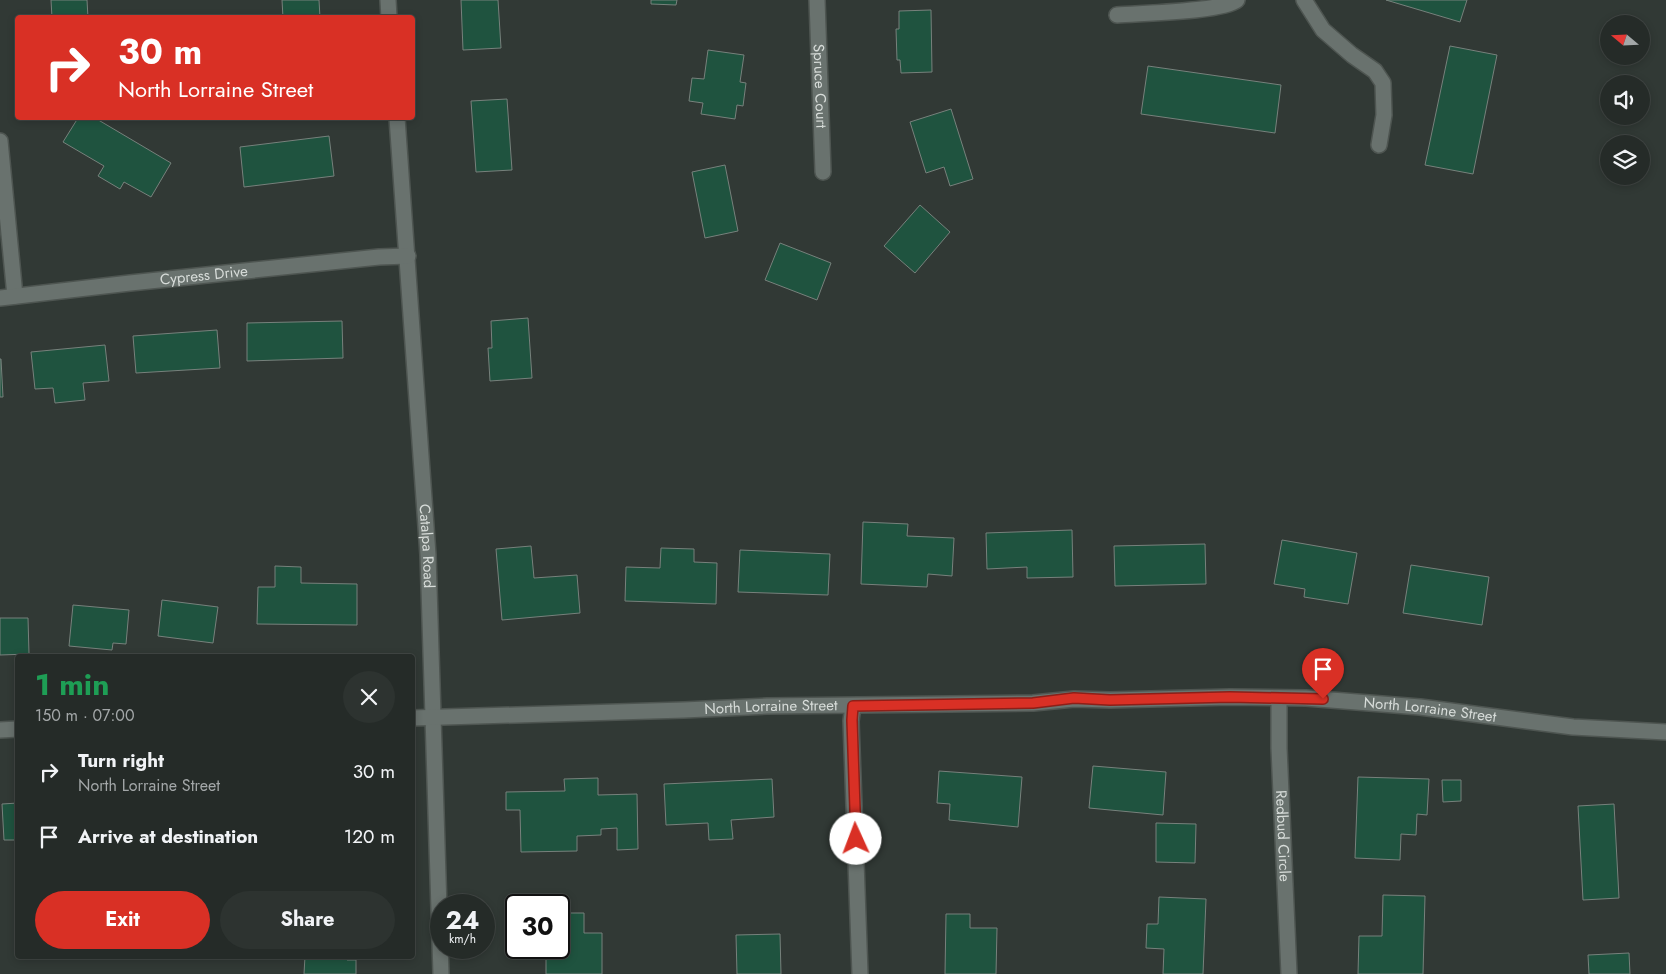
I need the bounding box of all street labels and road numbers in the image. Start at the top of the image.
street label: Spruce Court [808,43,832,129]
street label: Cypress Drive [159,260,249,291]
street label: Catalpa Road [413,503,440,588]
street label: North Lorraine Street [1363,692,1498,728]
street label: North Lorraine Street [704,694,838,720]
street label: Redbud Circle [1270,790,1296,882]

